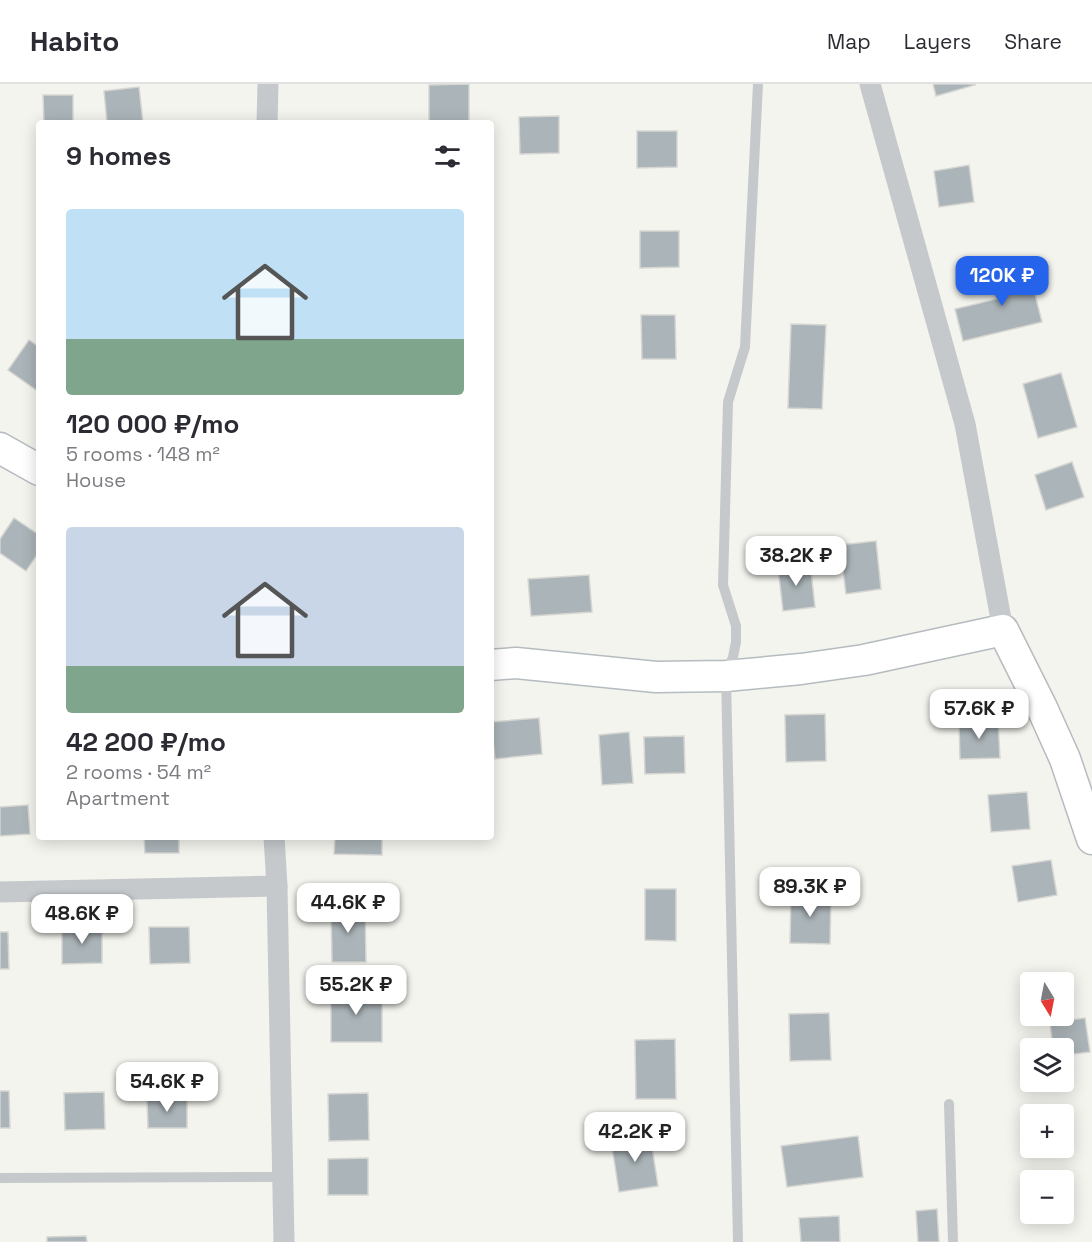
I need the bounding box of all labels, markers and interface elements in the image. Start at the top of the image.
text: Habito [30,23,119,59]
text: Map [827,28,871,55]
text: Layers [904,28,971,55]
text: Share [1004,28,1062,55]
text: 9 homes [66,139,171,173]
icon: filters [431,140,464,173]
icon: home [211,248,319,356]
pin: 120K ₽ [953,256,1051,307]
text: 120K ₽ [970,262,1034,288]
text: 120 000 ₽/mo [66,407,239,441]
text: 5 rooms · 148 m² [66,441,220,467]
text: House [66,467,126,493]
pin: 38.2K ₽ [741,536,851,587]
text: 38.2K ₽ [760,542,832,568]
icon: home [211,566,319,674]
pin: 57.6K ₽ [924,689,1034,740]
text: 57.6K ₽ [944,695,1014,721]
text: 42 200 ₽/mo [66,725,226,759]
text: 2 rooms · 54 m² [66,759,211,785]
text: Apartment [66,785,170,811]
pin: 89.3K ₽ [755,867,865,918]
text: 89.3K ₽ [773,873,847,899]
pin: 44.6K ₽ [293,883,403,934]
text: 44.6K ₽ [311,889,385,915]
pin: 48.6K ₽ [27,894,137,945]
text: 48.6K ₽ [45,900,119,926]
pin: 55.2K ₽ [301,965,411,1016]
text: 55.2K ₽ [320,971,392,997]
north arrow [1020,972,1074,1026]
map controls [1020,972,1074,1224]
button: layers [1020,1038,1074,1092]
pin: 54.6K ₽ [112,1062,222,1113]
text: 54.6K ₽ [130,1068,204,1094]
button: + [1020,1104,1074,1158]
pin: 42.2K ₽ [580,1112,690,1163]
text: 42.2K ₽ [598,1118,672,1144]
button: − [1020,1170,1074,1224]

